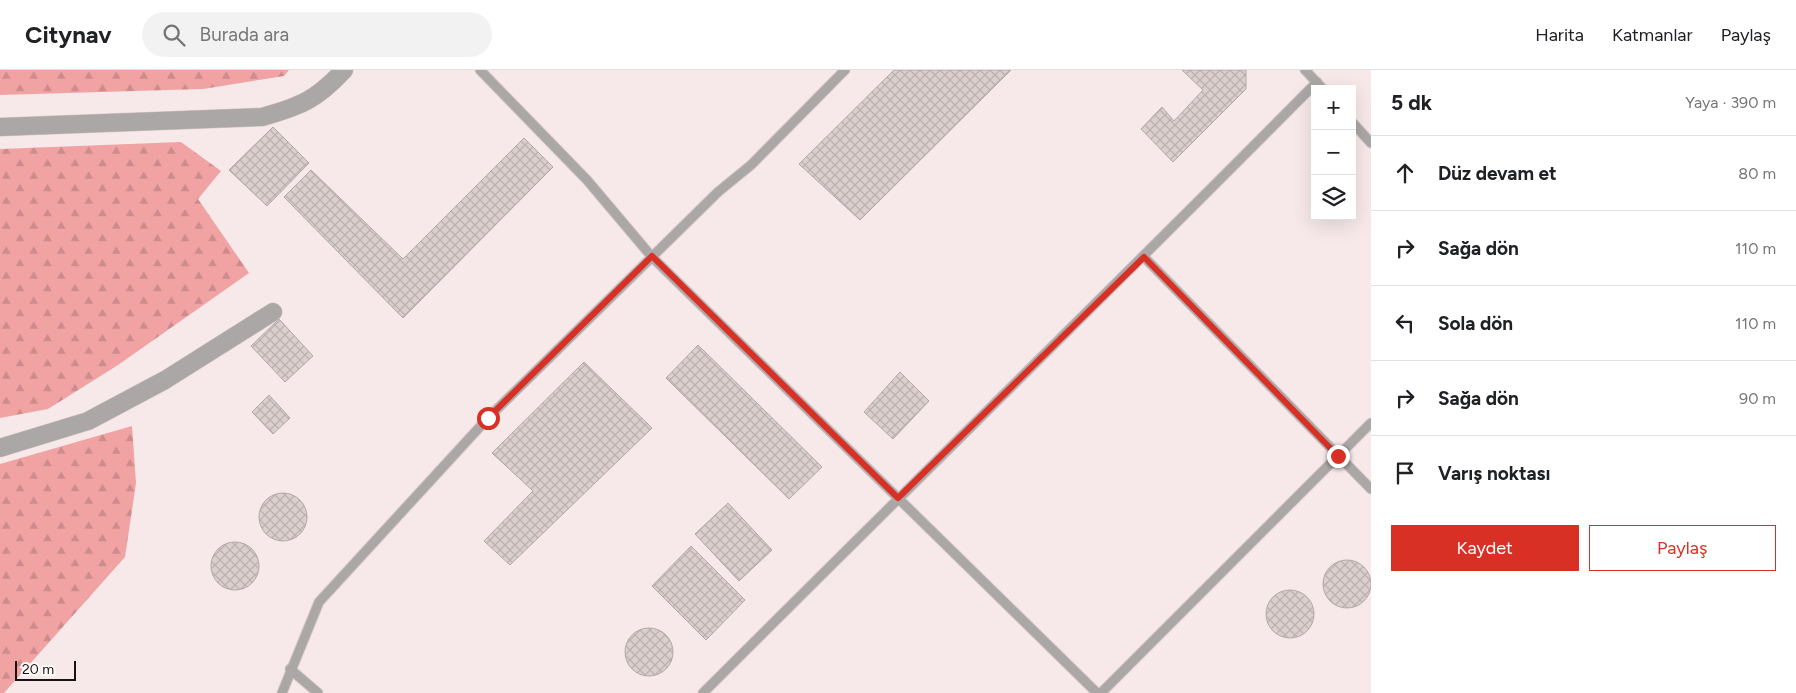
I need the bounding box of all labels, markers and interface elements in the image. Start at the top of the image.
search box [142,12,492,57]
text: Citynav [25,20,112,49]
icon: search [160,21,188,49]
text: Burada ara [200,23,289,46]
text: Harita [1535,24,1584,46]
text: Katmanlar [1612,24,1693,46]
text: Paylaş [1721,24,1771,46]
map controls [1311,85,1356,220]
button: + [1311,85,1356,130]
text: 5 dk [1391,90,1432,115]
text: Yaya · 390 m [1685,93,1776,112]
button: − [1311,130,1356,175]
icon: ahead [1391,159,1419,187]
text: Düz devam et [1438,162,1557,185]
text: 80 m [1738,164,1776,183]
button: layers [1311,175,1356,220]
icon: right [1391,234,1419,262]
text: Sağa dön [1438,237,1519,260]
text: 110 m [1735,239,1776,258]
icon: left [1391,309,1419,337]
text: Sola dön [1438,312,1513,335]
text: 110 m [1735,314,1776,333]
icon: right [1391,384,1419,412]
text: Sağa dön [1438,387,1519,410]
text: 90 m [1739,389,1776,408]
route start [477,407,500,430]
route end [1327,445,1350,468]
icon: arrive [1391,459,1419,487]
text: Varış noktası [1438,462,1550,485]
button: Kaydet [1391,525,1579,571]
button: Paylaş [1589,525,1776,571]
scale bar [15,658,76,681]
text: 20 m [22,661,54,678]

